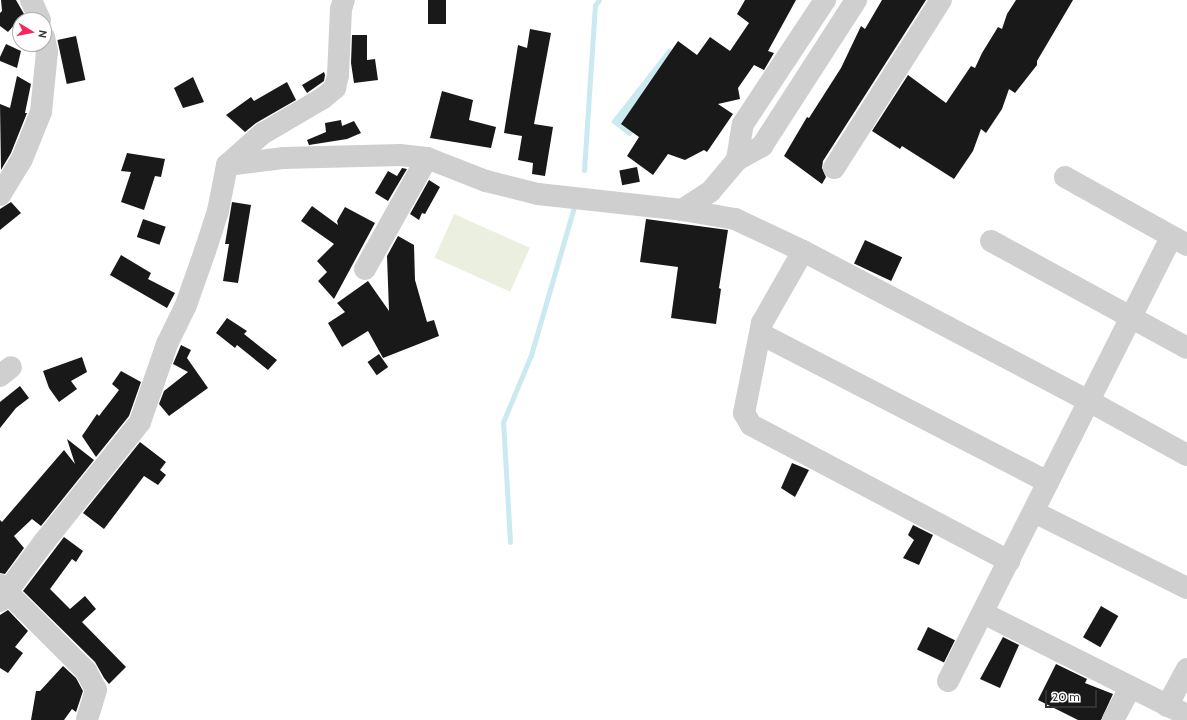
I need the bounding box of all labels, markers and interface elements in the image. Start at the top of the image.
north arrow [12,12,52,52]
text: N [35,29,50,39]
scale bar [1047,682,1099,708]
text: 20 m [1052,689,1080,704]

